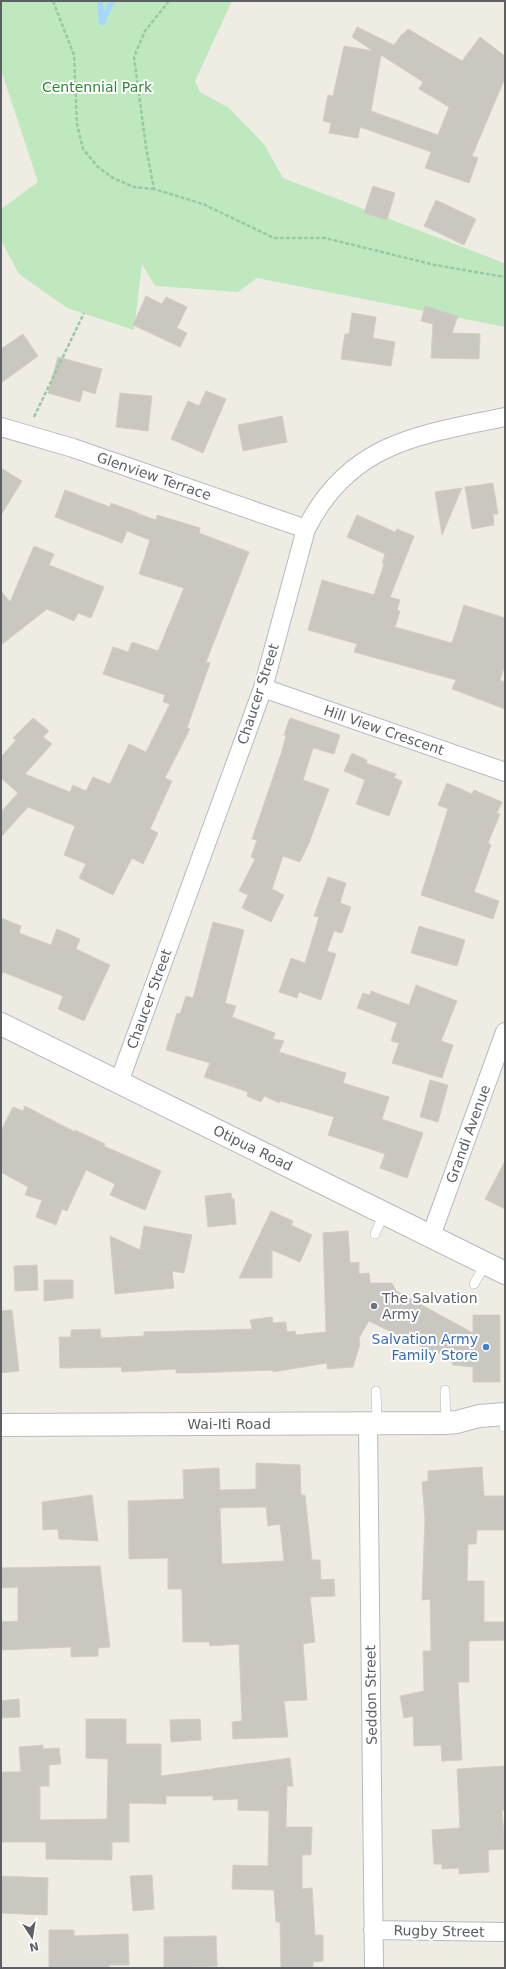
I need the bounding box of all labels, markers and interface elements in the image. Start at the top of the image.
park label: Centennial Park [42,79,153,95]
street label: Glenview Terrace [95,449,213,503]
street label: Chaucer Street [234,641,282,746]
street label: Hill View Crescent [322,702,447,758]
street label: Chaucer Street [123,946,175,1051]
street label: Grandi Avenue [443,1083,493,1185]
street label: Otipua Road [211,1122,295,1174]
place label: The Salvation Army [381,1290,478,1322]
marker: The Salvation Army [369,1301,379,1311]
place label: Salvation Army Family Store [372,1331,478,1363]
marker: Salvation Army Family Store [481,1342,491,1352]
street label: Wai-Iti Road [187,1416,271,1432]
street label: Seddon Street [362,1645,380,1745]
north arrow [12,1917,52,1957]
street label: Rugby Street [393,1922,485,1940]
text: N [28,1939,40,1954]

